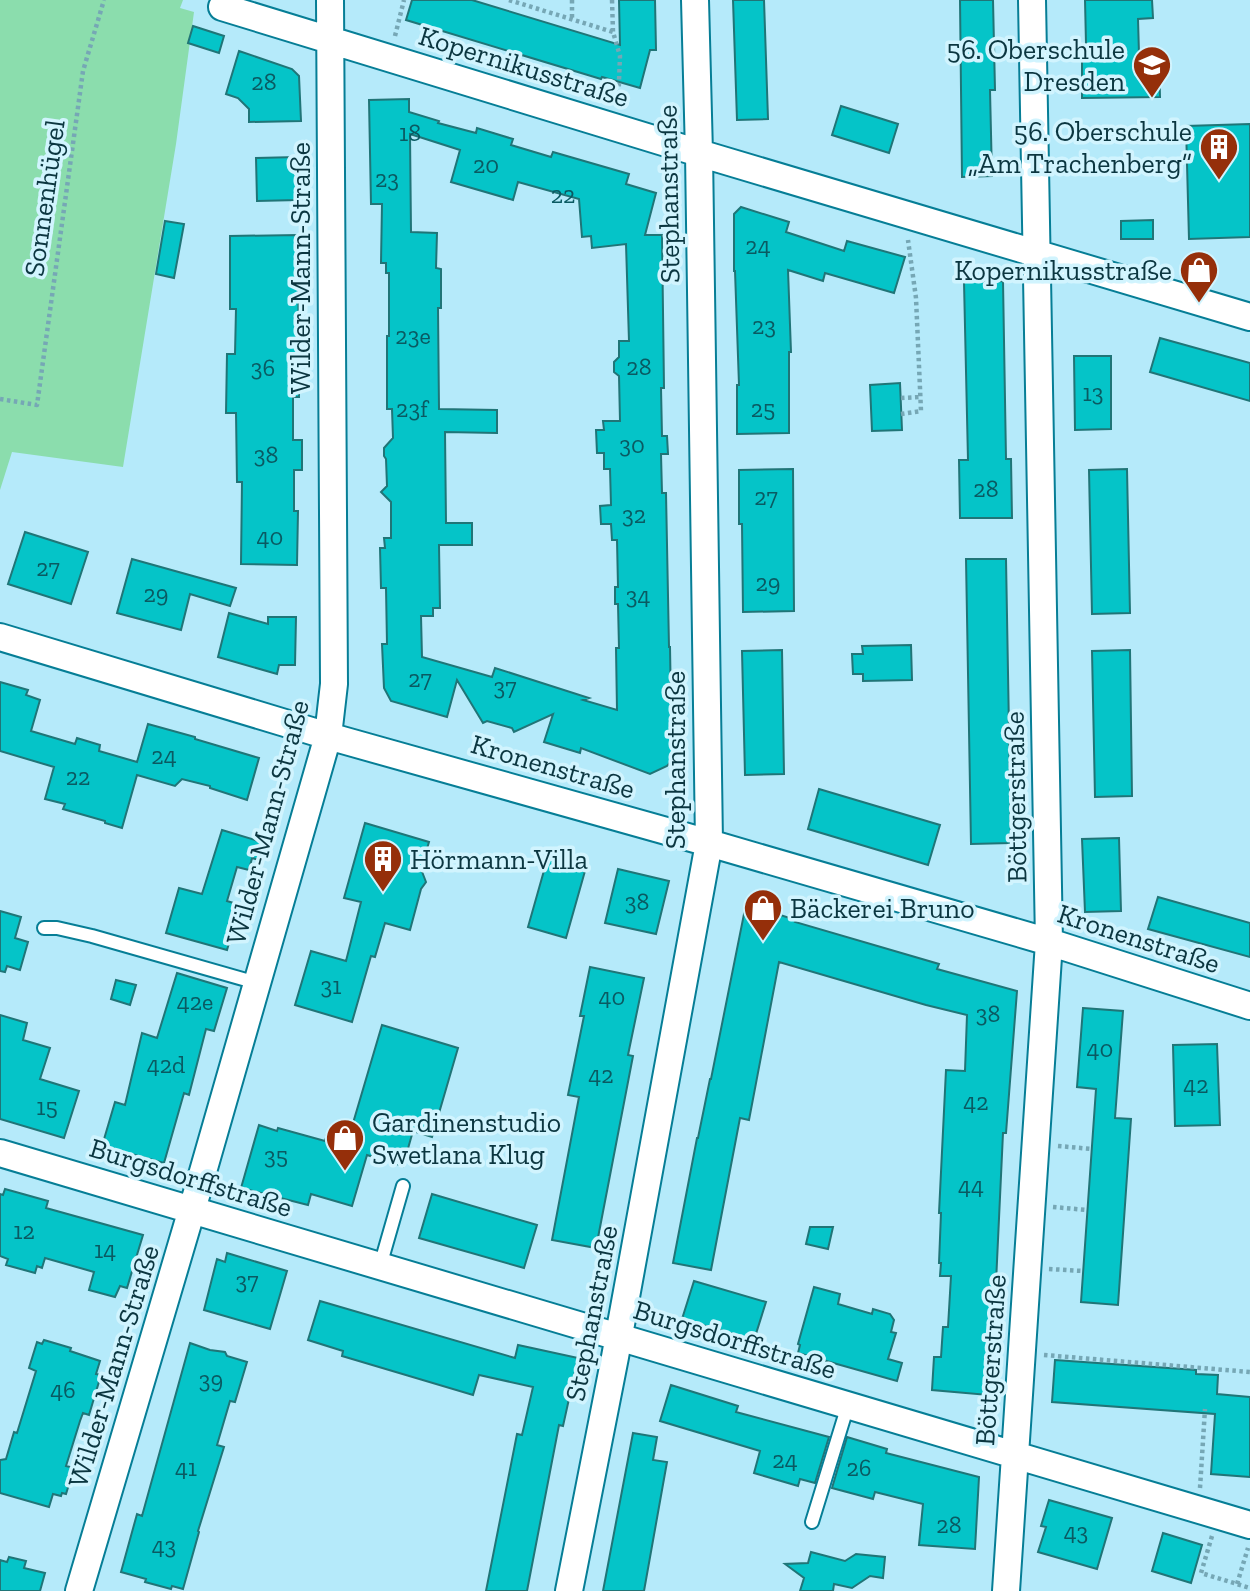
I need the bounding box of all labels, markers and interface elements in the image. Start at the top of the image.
street label: Kopernikusstraße [415,19,633,114]
place label: 56. Oberschule Dresden [947,33,1125,98]
school or university icon: 56. Oberschule Dresden [1131,44,1173,99]
house number: 28 [251,67,277,96]
street label: Stephanstraße [650,104,687,284]
place label: 56. Oberschule „Am Trachenberg“ [968,115,1192,180]
street label: Sonnenhügel [17,118,72,279]
house number: 18 [399,118,421,147]
building icon: 56. Oberschule „Am Trachenberg“ [1198,126,1240,181]
street label: Wilder-Mann-Straße [284,142,317,394]
house number: 20 [473,150,499,179]
house number: 23 [375,164,399,193]
house number: 22 [551,180,575,209]
house number: 24 [745,231,771,260]
shop icon: Kopernikusstraße [1178,249,1220,304]
place label: Kopernikusstraße [954,254,1172,287]
house number: 23 [752,311,776,340]
house number: 23e [395,321,431,350]
house number: 28 [626,352,652,381]
house number: 36 [251,353,275,382]
house number: 13 [1083,378,1103,407]
house number: 23f [396,394,430,423]
house number: 25 [751,394,775,423]
house number: 30 [619,430,645,459]
house number: 38 [254,440,278,469]
house number: 28 [973,474,999,503]
house number: 27 [754,482,778,511]
house number: 32 [622,500,646,529]
house number: 40 [257,522,283,551]
house number: 27 [36,553,60,582]
house number: 29 [755,568,781,597]
house number: 29 [143,579,169,608]
house number: 34 [626,581,650,610]
house number: 27 [408,664,432,693]
street label: Stephanstraße [659,671,692,849]
house number: 37 [493,672,517,701]
street label: Wilder-Mann-Straße [219,696,316,948]
street label: Böttgerstraße [998,711,1033,883]
street label: Kronenstraße [467,727,638,806]
house number: 24 [151,741,177,770]
house number: 22 [66,762,90,791]
building icon: Hörmann-Villa [362,838,404,893]
place label: Hörmann-Villa [410,843,588,876]
house number: 38 [625,887,649,916]
shop icon: Bäckerei Bruno [742,887,784,942]
place label: Bäckerei Bruno [790,892,975,925]
street label: Kronenstraße [1054,897,1224,980]
house number: 31 [321,971,341,1000]
house number: 40 [599,982,625,1011]
house number: 42e [177,987,213,1016]
house number: 38 [976,999,1000,1028]
house number: 40 [1087,1034,1113,1063]
house number: 42d [147,1050,185,1079]
house number: 42 [588,1060,614,1089]
house number: 42 [1183,1070,1209,1099]
house number: 42 [963,1087,989,1116]
house number: 15 [36,1092,58,1121]
place label: Gardinenstudio Swetlana Klug [372,1106,561,1171]
shop icon: Gardinenstudio Swetlana Klug [324,1117,366,1172]
street label: Burgsdorffstraße [86,1131,296,1224]
house number: 35 [264,1141,288,1170]
house number: 44 [958,1171,984,1200]
house number: 12 [13,1216,35,1245]
street label: Stephanstraße [558,1222,625,1404]
house number: 14 [94,1235,116,1264]
street label: Wilder-Mann-Straße [61,1241,166,1491]
house number: 37 [235,1266,259,1295]
street label: Böttgerstraße [968,1273,1013,1447]
street label: Burgsdorffstraße [630,1293,840,1386]
house number: 39 [199,1365,223,1394]
house number: 46 [50,1375,76,1404]
house number: 24 [772,1445,798,1474]
house number: 41 [175,1453,197,1482]
house number: 26 [846,1453,872,1482]
house number: 28 [936,1510,962,1539]
house number: 43 [1064,1517,1088,1546]
house number: 43 [152,1531,176,1560]

